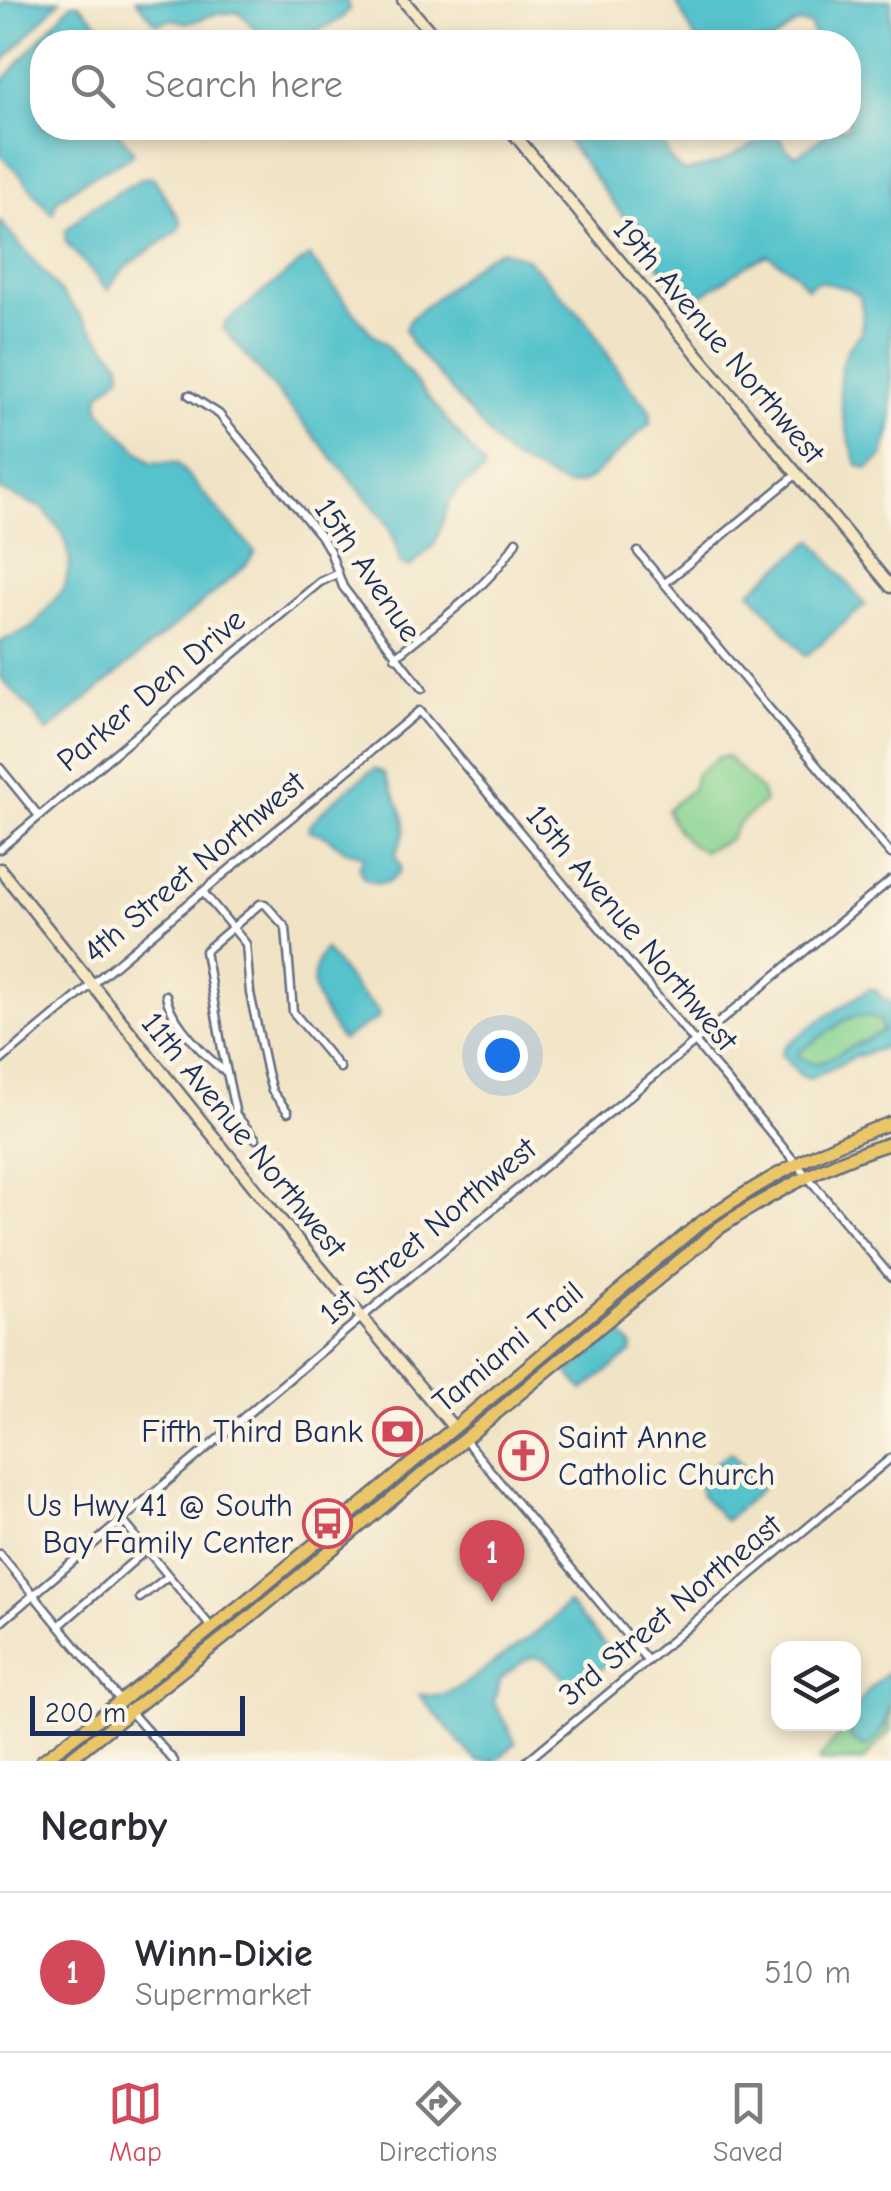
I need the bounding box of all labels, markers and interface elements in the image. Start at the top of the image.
search box [30,30,861,140]
icon: search [65,58,120,113]
text: Search here [145,63,343,107]
street label: 19th Avenue Northwest [606,211,833,472]
street label: 15th Avenue [307,491,429,649]
street label: Parker Den Drive [50,601,252,779]
street label: 4th Street Northwest [76,763,313,970]
street label: 15th Avenue Northwest [518,798,746,1059]
street label: 11th Avenue Northwest [134,1005,355,1266]
your location [477,1030,528,1081]
street label: 1st Street Northwest [312,1129,544,1332]
street label: Tamiami Trail [425,1274,591,1420]
bank icon: Fifth Third Bank [372,1405,424,1457]
place label: Fifth Third Bank [141,1413,364,1450]
place label: Saint Anne Catholic Church [558,1419,775,1493]
church icon: Saint Anne Catholic Church [497,1429,549,1481]
place label: Us Hwy 41 @ South Bay Family Center [26,1487,293,1561]
bus stop icon: Us Hwy 41 @ South Bay Family Center [302,1497,354,1549]
street label: 3rd Street Northeast [551,1506,789,1714]
pin: 1 [460,1520,524,1602]
map controls [771,1641,861,1731]
button: layers [771,1641,861,1731]
scale bar [30,1691,245,1736]
text: 200 m [45,1697,126,1729]
text: Nearby [40,1802,167,1851]
text: Winn-Dixie [135,1932,313,1976]
text: 1 [66,1954,79,1991]
text: 510 m [764,1954,851,1991]
text: Supermarket [135,1976,310,2013]
tab: Map [108,2076,163,2168]
tab: Directions [379,2076,497,2168]
tab: Saved [713,2076,783,2168]

